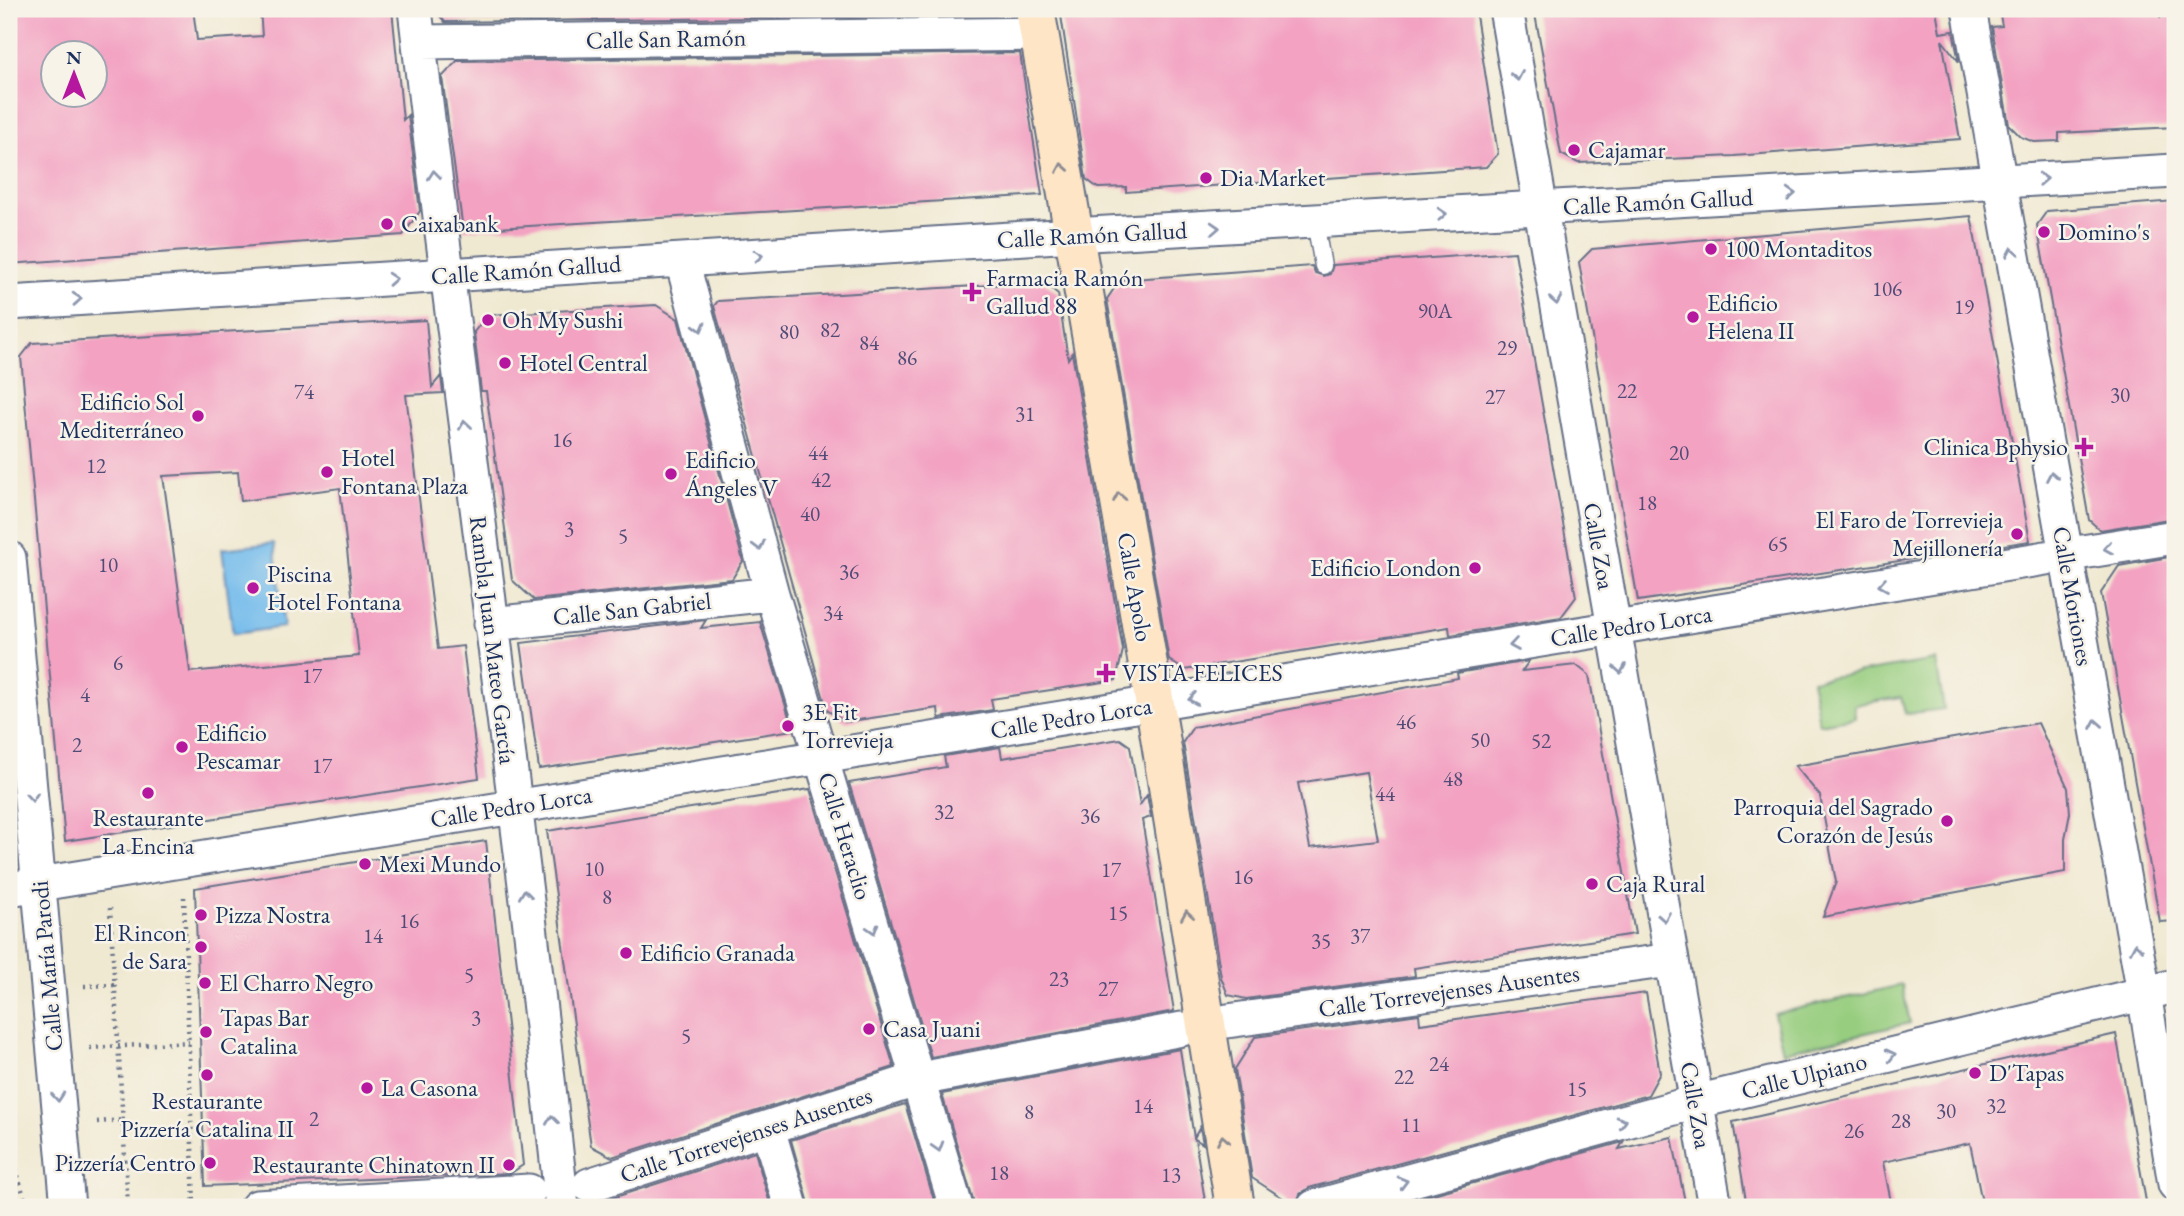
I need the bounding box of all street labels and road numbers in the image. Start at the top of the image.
street label: Calle San Ramón [586,22,747,55]
street label: Calle Ramón Gallud [1562,181,1755,222]
street label: Calle Ramón Gallud [996,214,1189,255]
street label: Calle Ramón Gallud [430,247,623,292]
street label: Calle Zoa [1577,500,1622,592]
street label: Rambla Juan Mateo García [463,514,524,766]
street label: Calle Moriones [2046,524,2101,668]
street label: Calle Apolo [1111,530,1160,644]
street label: Calle San Gabriel [551,585,713,632]
street label: Calle Pedro Lorca [1548,597,1714,654]
street label: Calle Pedro Lorca [988,689,1154,746]
street label: Calle Heraclio [811,768,880,904]
street label: Calle Pedro Lorca [428,778,594,835]
street label: Calle María Parodi [24,879,69,1052]
street label: Calle Torrevejenses Ausentes [1316,957,1581,1024]
street label: Calle Ulpiano [1738,1045,1870,1106]
street label: Calle Zoa [1674,1059,1719,1151]
street label: Calle Torrevejenses Ausentes [616,1079,876,1190]

